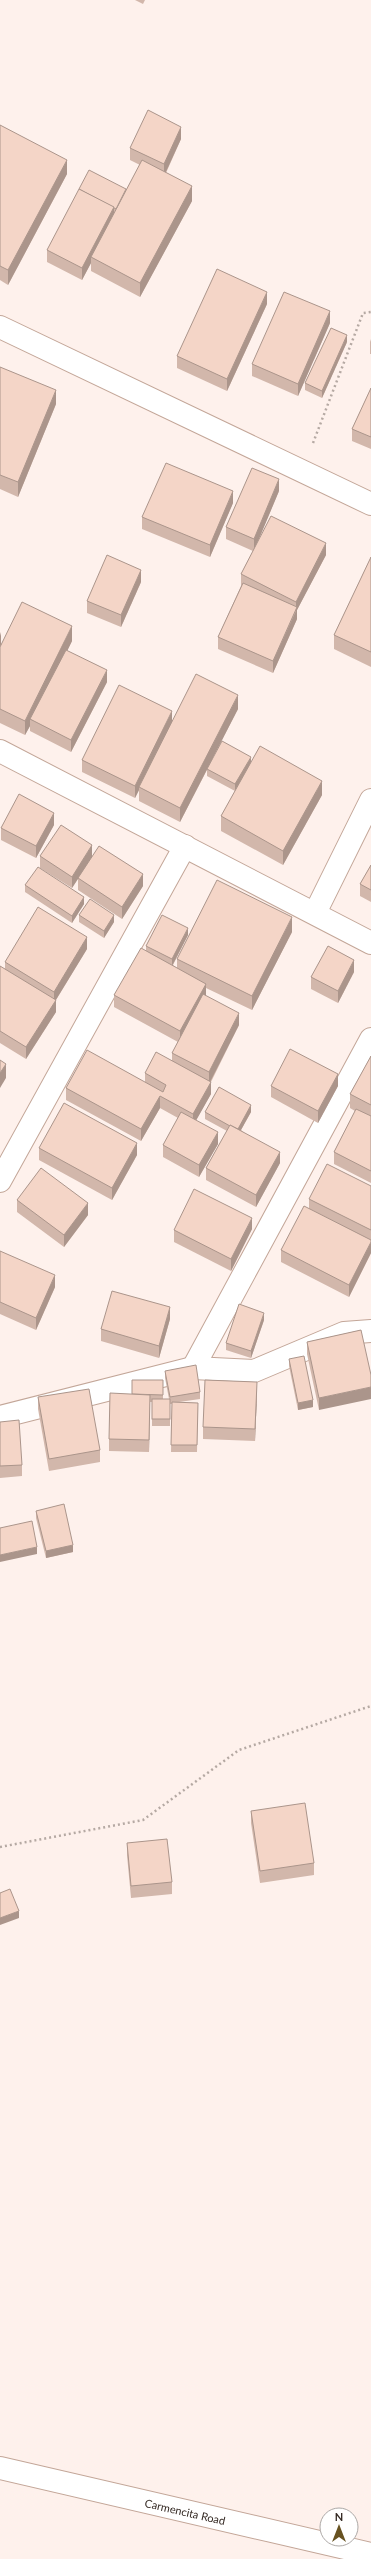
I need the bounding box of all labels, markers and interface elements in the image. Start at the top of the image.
street label: Carmencita Road [144,2496,227,2527]
north arrow [319,2507,359,2547]
text: N [335,2510,343,2523]

